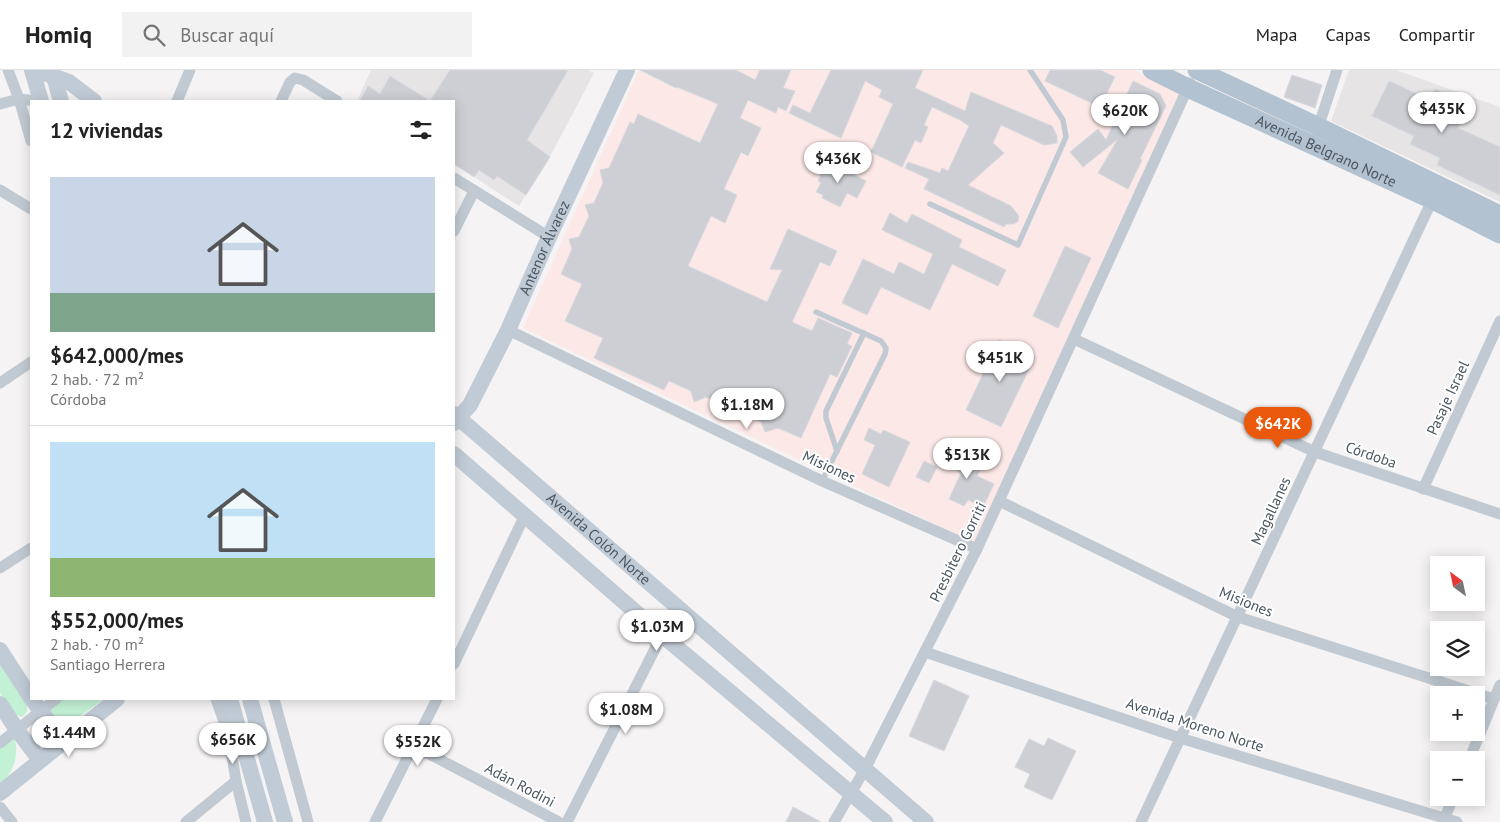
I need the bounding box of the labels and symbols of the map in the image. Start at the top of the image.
pin: $435K [1407,92,1477,134]
pin: $620K [1090,93,1160,136]
street label: Avenida Belgrano Norte [1253,110,1400,191]
pin: $436K [803,142,873,184]
street label: Antenor Álvarez [515,197,574,298]
pin: $451K [965,340,1035,383]
street label: Pasaje Israel [1422,357,1473,438]
pin: $1.18M [706,388,788,430]
pin: $642K [1243,406,1313,449]
street label: Córdoba [1343,437,1399,472]
pin: $513K [932,438,1002,480]
street label: Misiones [800,446,859,487]
street label: Magallanes [1246,474,1295,548]
street label: Avenida Colón Norte [543,488,655,589]
street label: Presbítero Gorriti [925,499,990,605]
north arrow [1430,556,1485,611]
street label: Misiones [1216,582,1276,621]
pin: $1.03M [616,610,698,652]
pin: $1.08M [585,692,667,735]
street label: Avenida Moreno Norte [1124,693,1266,756]
pin: $1.44M [28,716,110,758]
pin: $656K [198,722,268,765]
pin: $552K [383,724,453,767]
street label: Adán Rodini [482,758,559,811]

